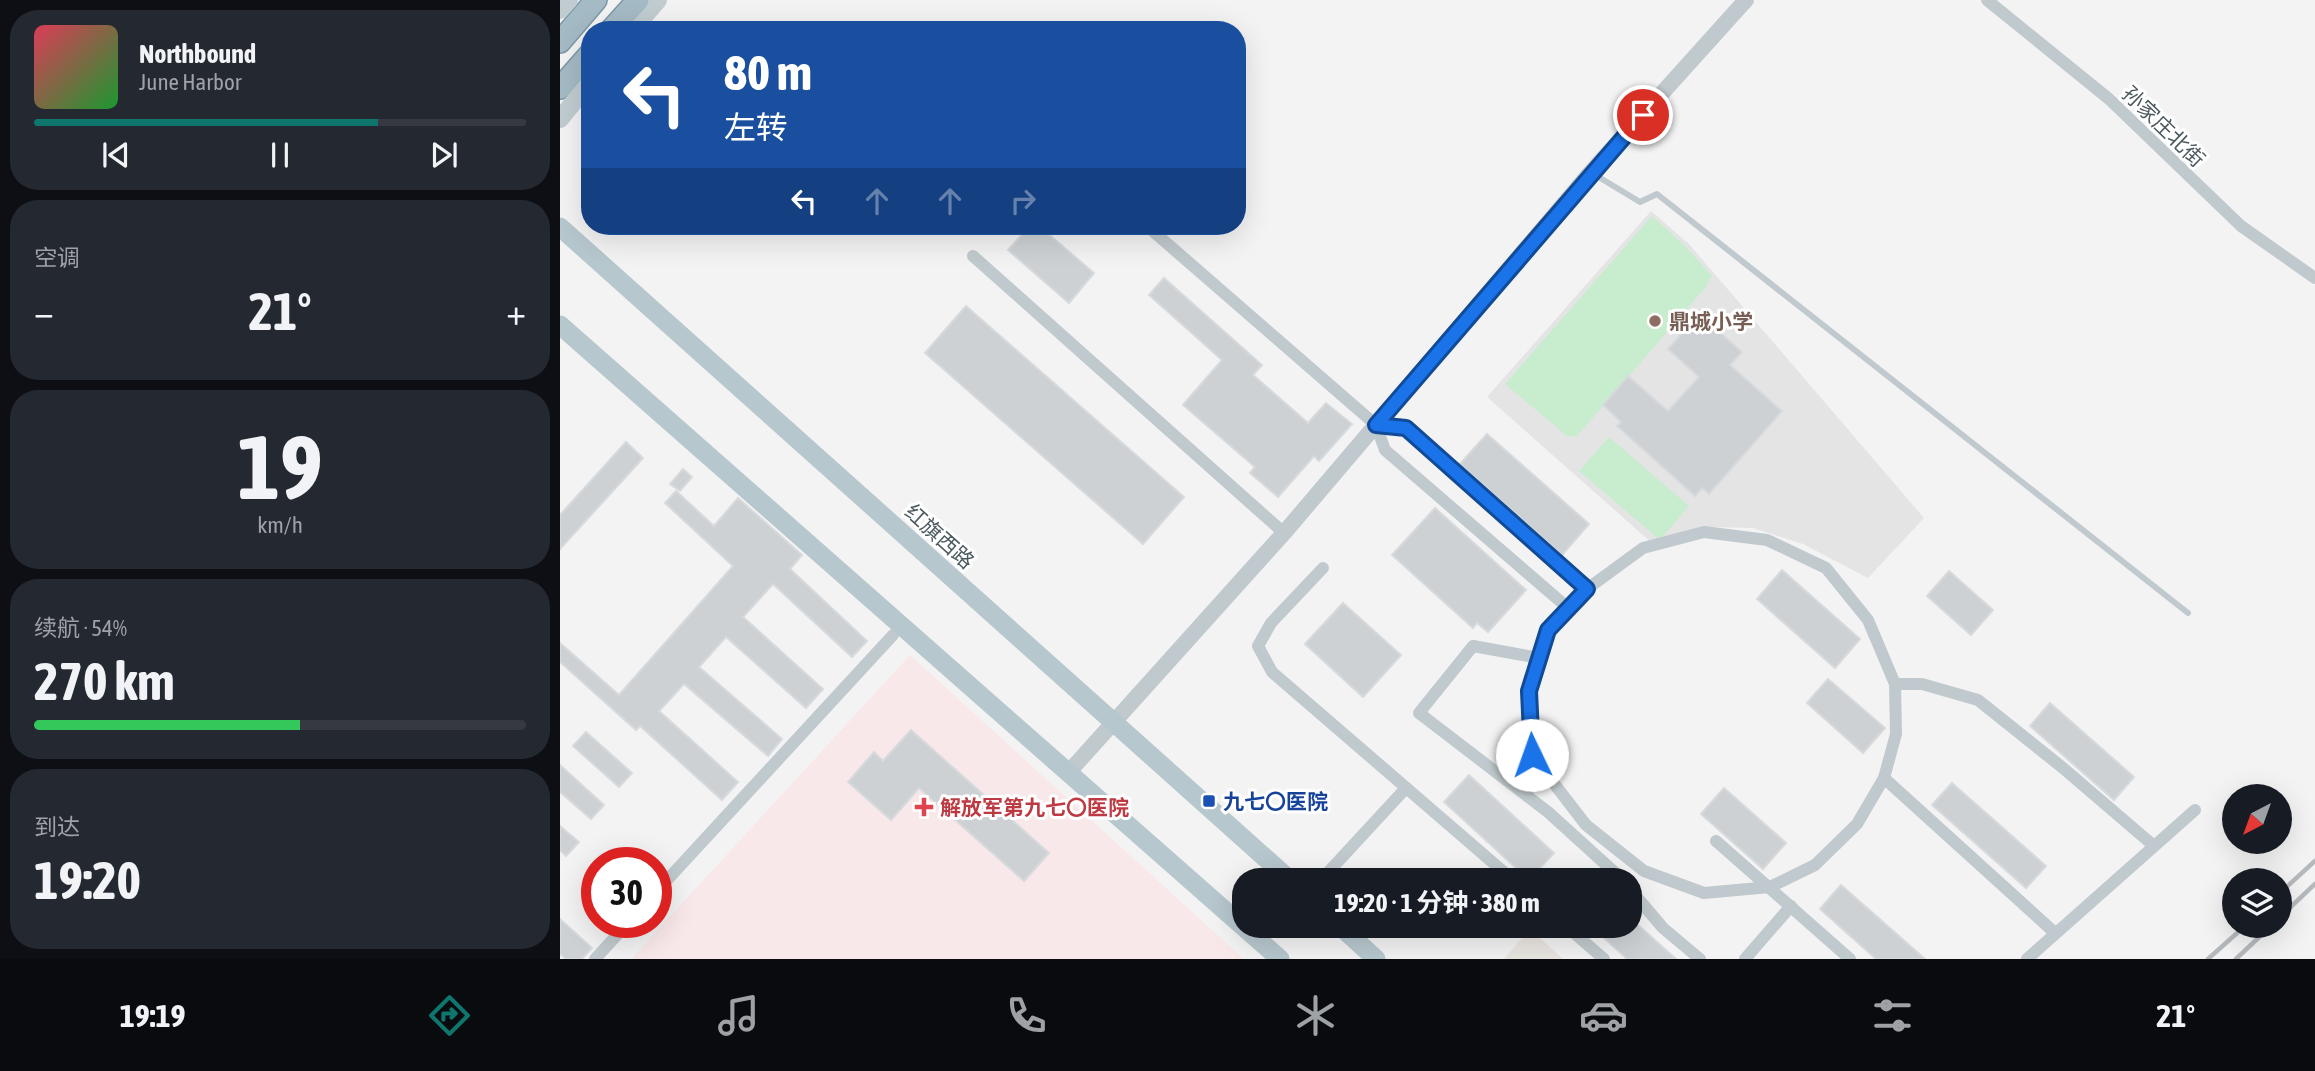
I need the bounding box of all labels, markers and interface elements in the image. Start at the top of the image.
text: Northbound [139,39,256,69]
text: 80 m [724,44,812,100]
icon: left [609,49,700,140]
text: June Harbor [139,69,242,95]
street label: 孙家庄北街 [2118,81,2210,171]
pin [1613,85,1673,145]
icon: arrive [1624,96,1662,134]
text: 左转 [724,109,788,146]
icon: previous [97,136,135,174]
icon: pause [261,136,299,174]
icon: next [425,136,463,174]
icon: left [785,182,823,220]
icon: ahead [858,182,896,220]
icon: ahead [931,182,969,220]
icon: right [1004,182,1042,220]
text: 空调 [34,245,80,271]
text: 21° [248,281,312,341]
text: − [34,290,54,333]
text: + [506,290,526,333]
place label: 鼎城小学 [1669,309,1753,333]
marker: 鼎城小学 [1647,313,1663,329]
text: 19 [237,414,323,518]
street label: 红旗西路 [901,499,979,573]
text: km/h [257,512,303,538]
text: 续航 · 54% [34,615,127,641]
text: 270 km [34,651,175,711]
position arrow [1495,718,1569,792]
north arrow [2222,784,2292,854]
map controls [2222,784,2292,938]
place label: 九七〇医院 [1223,789,1328,813]
marker: 九七〇医院 [1201,793,1217,809]
place label: 解放军第九七〇医院 [940,795,1129,819]
marker: 解放军第九七〇医院 [914,797,934,817]
text: 到达 [34,814,80,840]
speed limit sign: 30 [581,847,672,938]
text: 19:20 [34,850,141,910]
button: layers [2222,868,2292,938]
text: 19:20 · 1 分钟 · 380 m [1334,888,1540,918]
icon: directions [425,991,474,1040]
icon: music [714,991,763,1040]
icon: phone [1002,991,1051,1040]
icon: climate [1291,991,1340,1040]
icon: car [1579,991,1628,1040]
icon: filters [1868,991,1917,1040]
text: 19:19 [120,997,186,1034]
text: 21° [2156,997,2195,1034]

